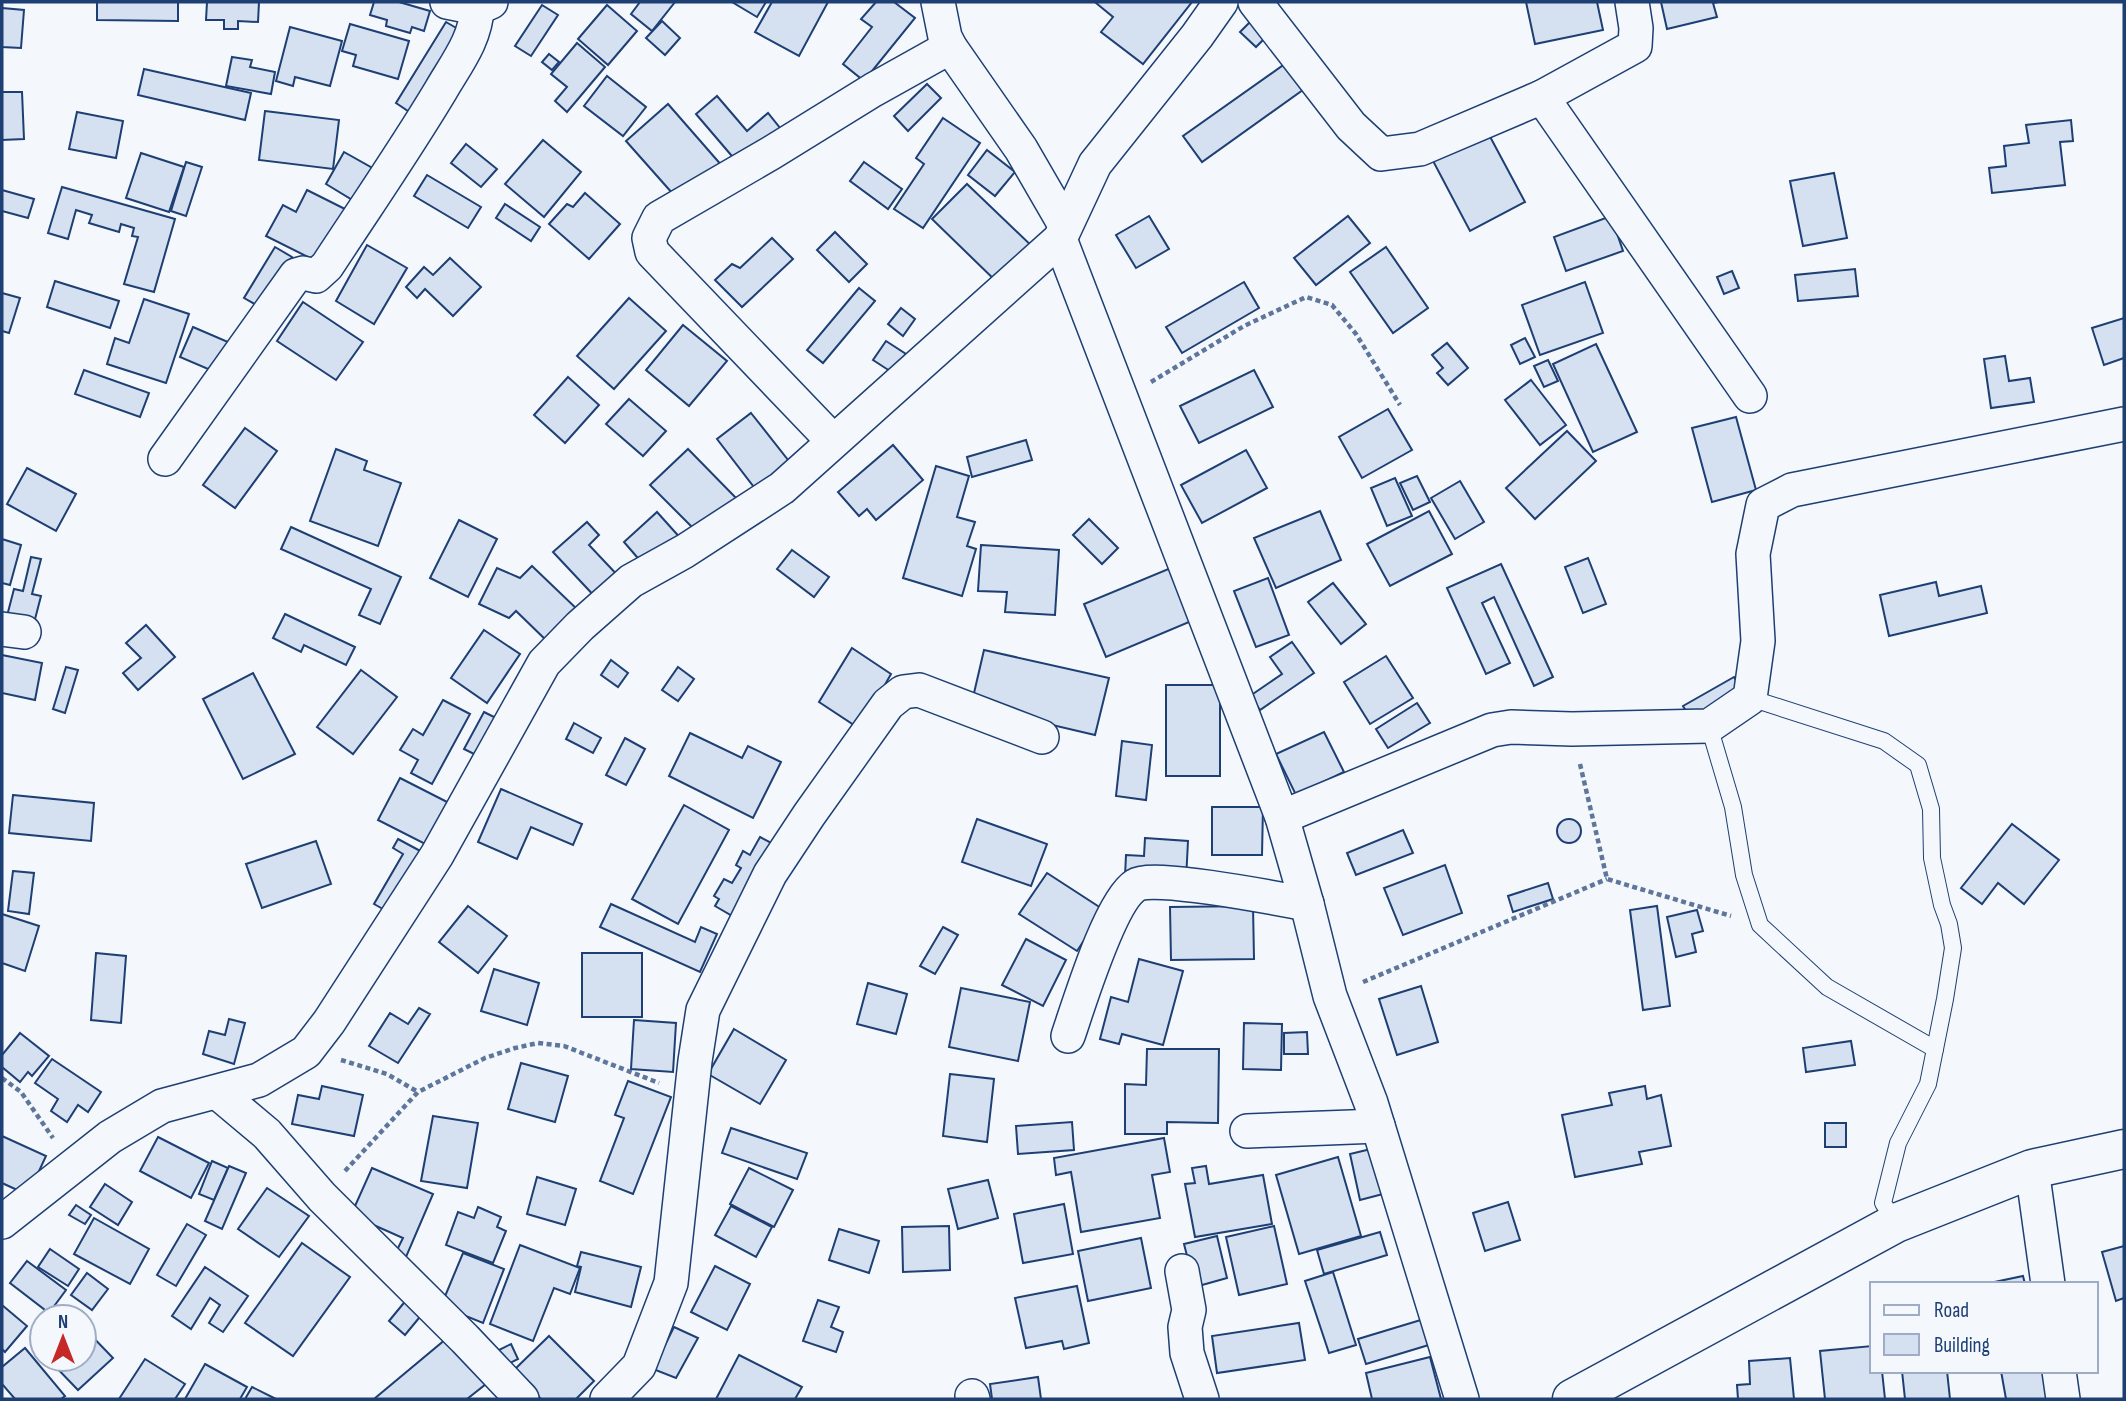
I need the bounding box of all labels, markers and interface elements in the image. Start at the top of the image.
legend [1870,1282,2098,1373]
text: Road [1934,1298,1969,1323]
north arrow [28,1303,98,1373]
text: N [58,1311,68,1334]
text: Building [1934,1333,1990,1358]

